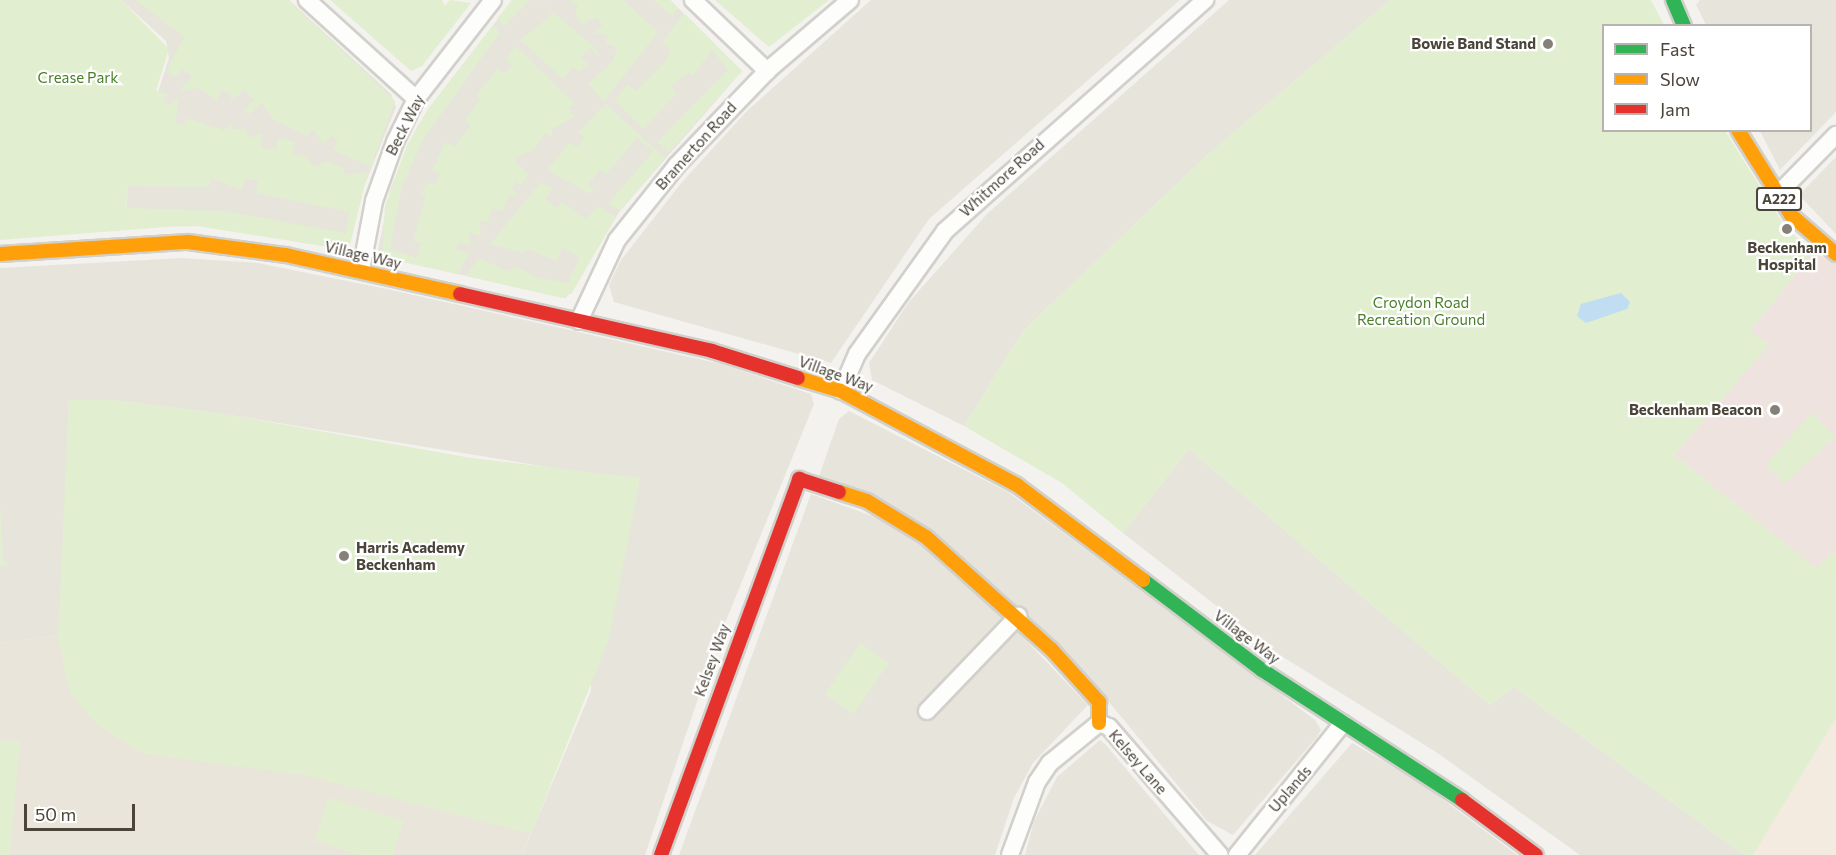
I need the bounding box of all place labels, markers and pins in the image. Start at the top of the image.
place label: Bowie Band Stand [1411,35,1536,53]
marker: Bowie Band Stand [1541,37,1555,51]
marker: Beckenham Hospital [1780,222,1794,236]
place label: Beckenham Hospital [1747,238,1827,273]
place label: Beckenham Beacon [1629,401,1762,419]
marker: Beckenham Beacon [1766,401,1784,419]
place label: Harris Academy Beckenham [356,538,465,573]
marker: Harris Academy Beckenham [337,549,351,563]

